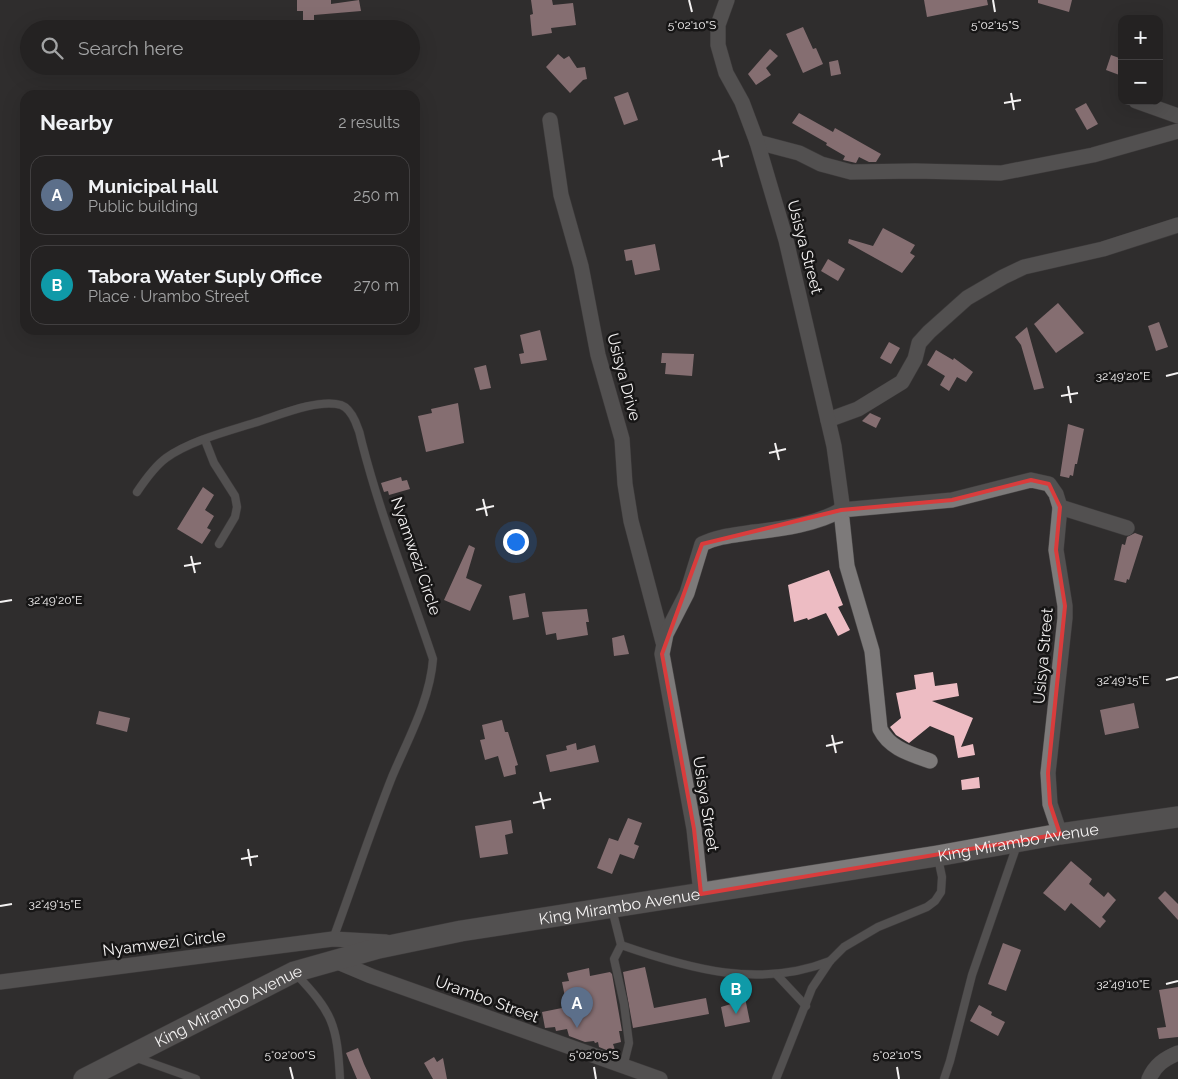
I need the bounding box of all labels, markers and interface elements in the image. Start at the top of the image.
map controls [1118,15,1163,105]
button: + [1118,15,1163,60]
text: 5°02'10"S [668,18,716,32]
text: 5°02'15"S [971,18,1019,32]
search box [20,20,420,75]
icon: search [38,34,66,62]
text: Search here [78,37,184,59]
button: − [1118,60,1163,105]
text: Nearby [40,110,113,135]
text: 2 results [338,113,400,132]
text: Municipal Hall [88,175,218,197]
text: A [52,186,62,205]
text: 250 m [353,186,399,205]
text: Public building [88,197,198,216]
street label: Usisya Street [783,198,827,297]
text: Tabora Water Suply Office [88,265,322,287]
text: B [52,276,62,295]
text: 270 m [354,276,399,295]
text: Place · Urambo Street [88,287,249,306]
street label: Usisya Drive [603,331,645,423]
text: 32°49'20"E [1096,369,1150,383]
street label: Nyamwezi Circle [387,494,445,618]
your location [503,529,529,555]
text: 32°49'20"E [28,593,82,607]
street label: Usisya Street [1029,607,1057,705]
text: 32°49'15"E [1097,673,1149,687]
street label: Usisya Street [689,755,723,854]
street label: King Mirambo Avenue [936,819,1100,865]
street label: King Mirambo Avenue [537,884,701,928]
text: 32°49'15"E [29,897,81,911]
street label: Nyamwezi Circle [101,926,227,960]
street label: King Mirambo Avenue [151,961,304,1051]
street label: Urambo Street [433,971,542,1027]
pin: B [720,973,752,1014]
text: 32°49'10"E [1096,977,1150,991]
pin: A [561,987,593,1028]
text: 5°02'00"S [265,1048,315,1062]
text: 5°02'05"S [569,1048,619,1062]
text: 5°02'10"S [873,1048,921,1062]

